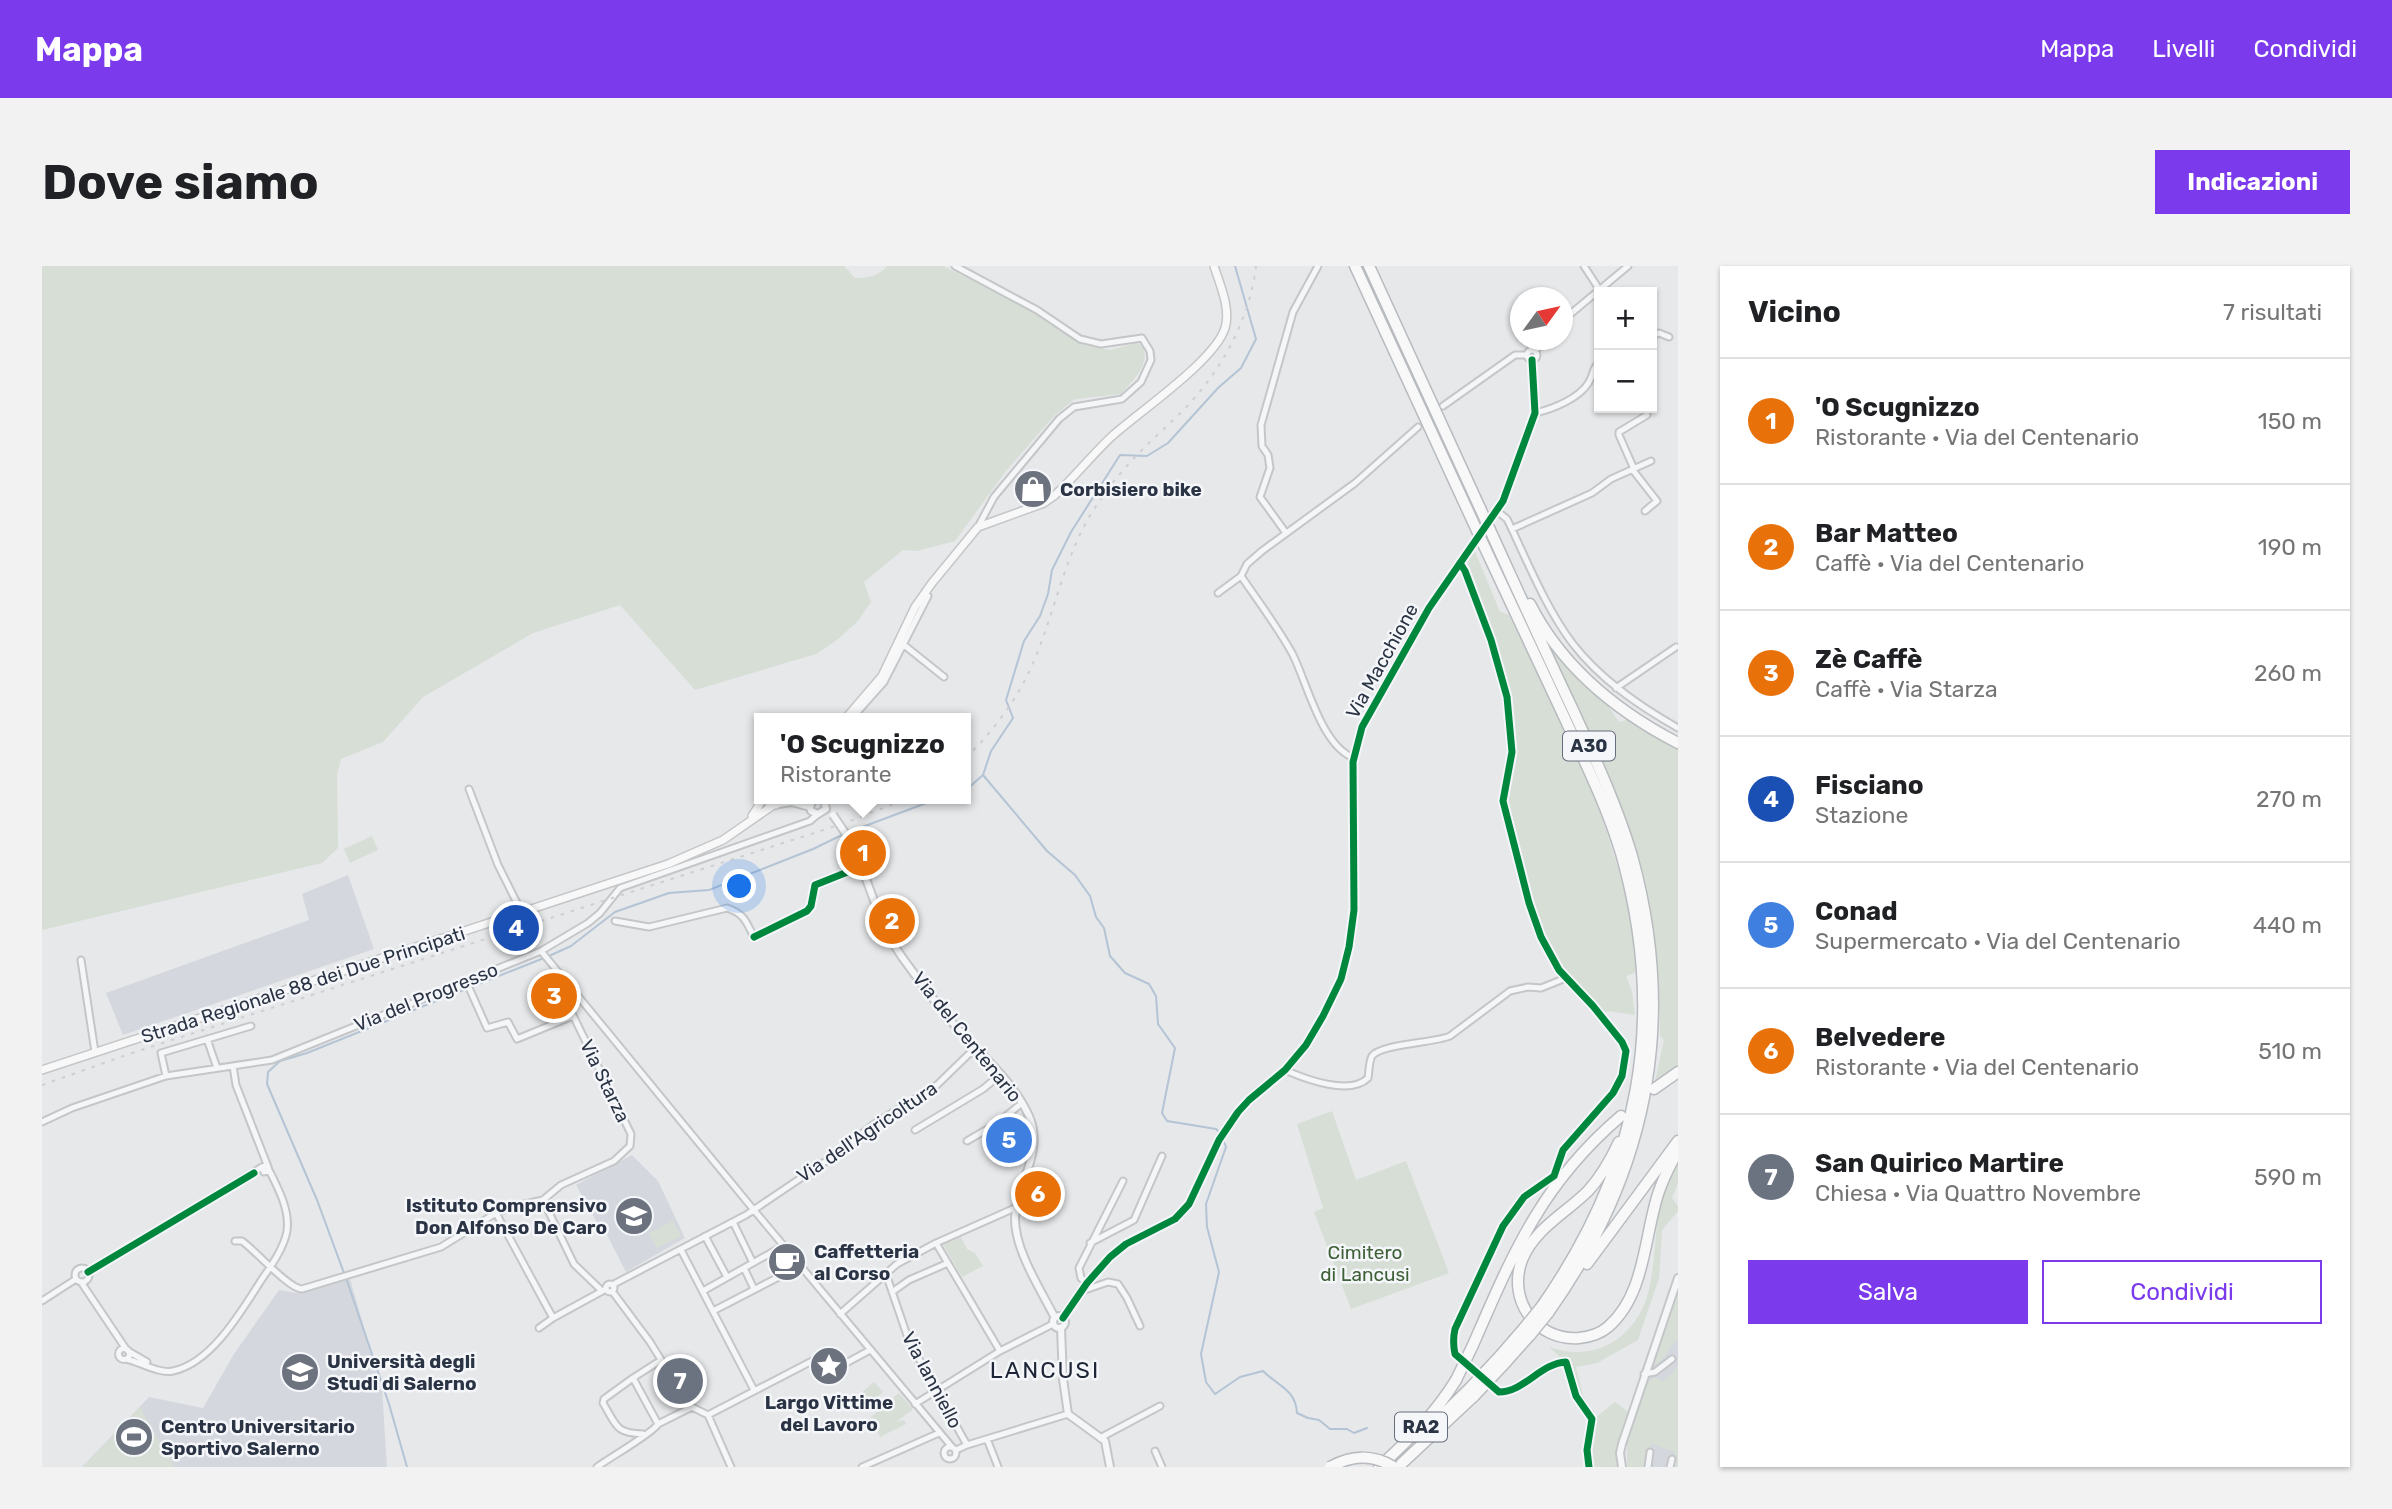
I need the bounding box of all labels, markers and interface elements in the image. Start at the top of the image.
text: Mappa [35,30,143,69]
text: Mappa [2040,35,2114,63]
text: Livelli [2152,35,2215,63]
text: Condividi [2253,35,2357,63]
button: Indicazioni [2155,150,2350,214]
text: Dove siamo [42,153,319,211]
north arrow [1510,287,1573,350]
map controls [1594,287,1657,413]
button: + [1594,287,1657,350]
text: Vicino [1748,294,1841,330]
text: 7 risultati [2223,298,2322,326]
button: − [1594,350,1657,413]
text: 'O Scugnizzo [1815,392,1980,423]
text: 1 [1765,407,1777,435]
text: 150 m [2258,407,2322,435]
text: Ristorante · Via del Centenario [1815,423,2139,451]
shop icon: Corbisiero bike [1012,468,1054,510]
place label: Corbisiero bike [1060,478,1202,501]
text: Bar Matteo [1815,518,1958,549]
text: 2 [1764,533,1778,561]
text: 190 m [2258,533,2322,561]
text: Caffè · Via del Centenario [1815,549,2084,577]
street label: Via Macchione [1341,599,1423,723]
text: Zè Caffè [1815,644,1922,675]
text: 3 [1763,659,1779,687]
text: 260 m [2254,659,2322,687]
text: Caffè · Via Starza [1815,675,1998,703]
popup [754,713,971,804]
text: 'O Scugnizzo [780,729,945,760]
road number: A30 [1563,732,1615,760]
text: Ristorante [780,760,892,788]
text: Fisciano [1815,770,1924,801]
text: 4 [1763,785,1779,813]
text: 270 m [2256,785,2322,813]
text: Stazione [1815,801,1908,829]
pin: 1 [840,827,886,879]
your location [722,869,756,903]
pin: 2 [869,895,915,947]
text: Conad [1815,896,1898,927]
pin: 4 [493,902,539,954]
text: 5 [1764,911,1778,939]
text: 440 m [2253,911,2322,939]
street label: Strada Regionale 88 dei Due Principati [138,922,468,1048]
text: Supermercato · Via del Centenario [1815,927,2181,955]
street label: Via del Progresso [351,958,501,1036]
street label: Via del Centenario [907,967,1027,1107]
pin: 3 [531,970,577,1022]
text: Belvedere [1815,1022,1946,1053]
street label: Via Starza [575,1036,635,1126]
text: 6 [1764,1037,1778,1065]
text: 510 m [2258,1037,2322,1065]
text: Ristorante · Via del Centenario [1815,1053,2139,1081]
street label: Via dell'Agricoltura [792,1077,942,1187]
pin: 5 [986,1114,1032,1166]
text: San Quirico Martire [1815,1148,2064,1179]
text: 7 [1764,1163,1778,1191]
text: 590 m [2254,1163,2322,1191]
pin: 6 [1015,1168,1061,1220]
text: Chiesa · Via Quattro Novembre [1815,1179,2141,1207]
place label: Istituto Comprensivo Don Alfonso De Caro [406,1194,607,1239]
school or university icon: Istituto Comprensivo Don Alfonso De Caro [613,1195,655,1237]
place label: Caffetteria al Corso [814,1240,919,1285]
cafe icon: Caffetteria al Corso [766,1241,808,1283]
park label: Cimitero di Lancusi [1320,1241,1410,1286]
button: Salva [1748,1260,2028,1324]
button: Condividi [2042,1260,2322,1324]
street label: Via Ianniello [897,1328,967,1432]
place icon: Largo Vittime del Lavoro [808,1345,850,1387]
place label: Università degli Studi di Salerno [327,1350,477,1395]
school or university icon: Università degli Studi di Salerno [279,1351,321,1393]
pin: 7 [657,1355,703,1407]
district label: LANCUSI [990,1356,1100,1384]
place label: Largo Vittime del Lavoro [765,1391,893,1436]
road number: RA2 [1395,1412,1447,1442]
place label: Centro Universitario Sportivo Salerno [161,1415,355,1460]
sports icon: Centro Universitario Sportivo Salerno [113,1416,155,1458]

